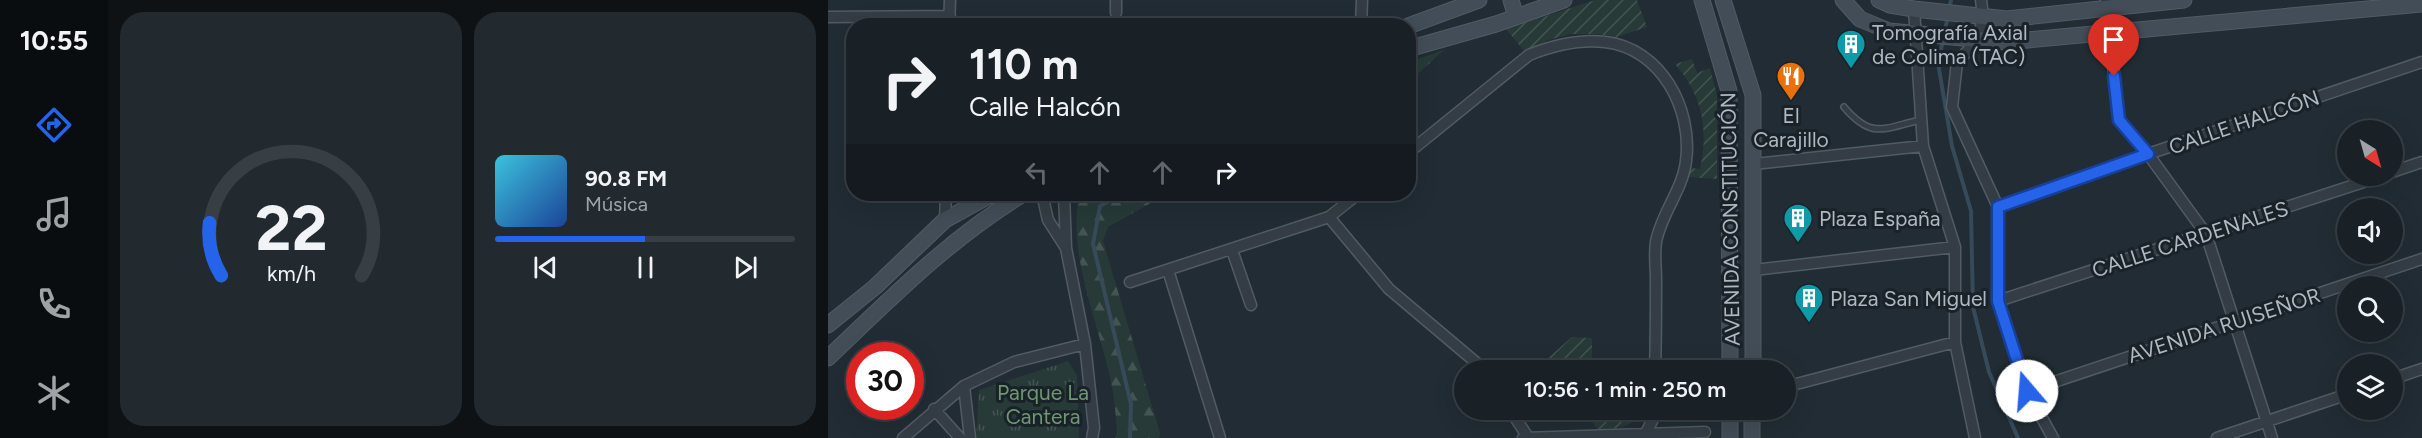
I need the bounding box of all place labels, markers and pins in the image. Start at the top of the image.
pin [2088,14,2139,76]
place label: Tomografía Axial de Colima (TAC) [1872,20,2028,69]
building icon: Tomografía Axial de Colima (TAC) [1835,28,1867,70]
restaurant icon: El Carajillo [1775,60,1807,102]
place label: El Carajillo [1753,103,1829,152]
building icon: Plaza España [1782,202,1814,244]
place label: Plaza España [1819,206,1940,231]
building icon: Plaza San Miguel [1793,282,1825,324]
place label: Plaza San Miguel [1830,286,1987,311]

